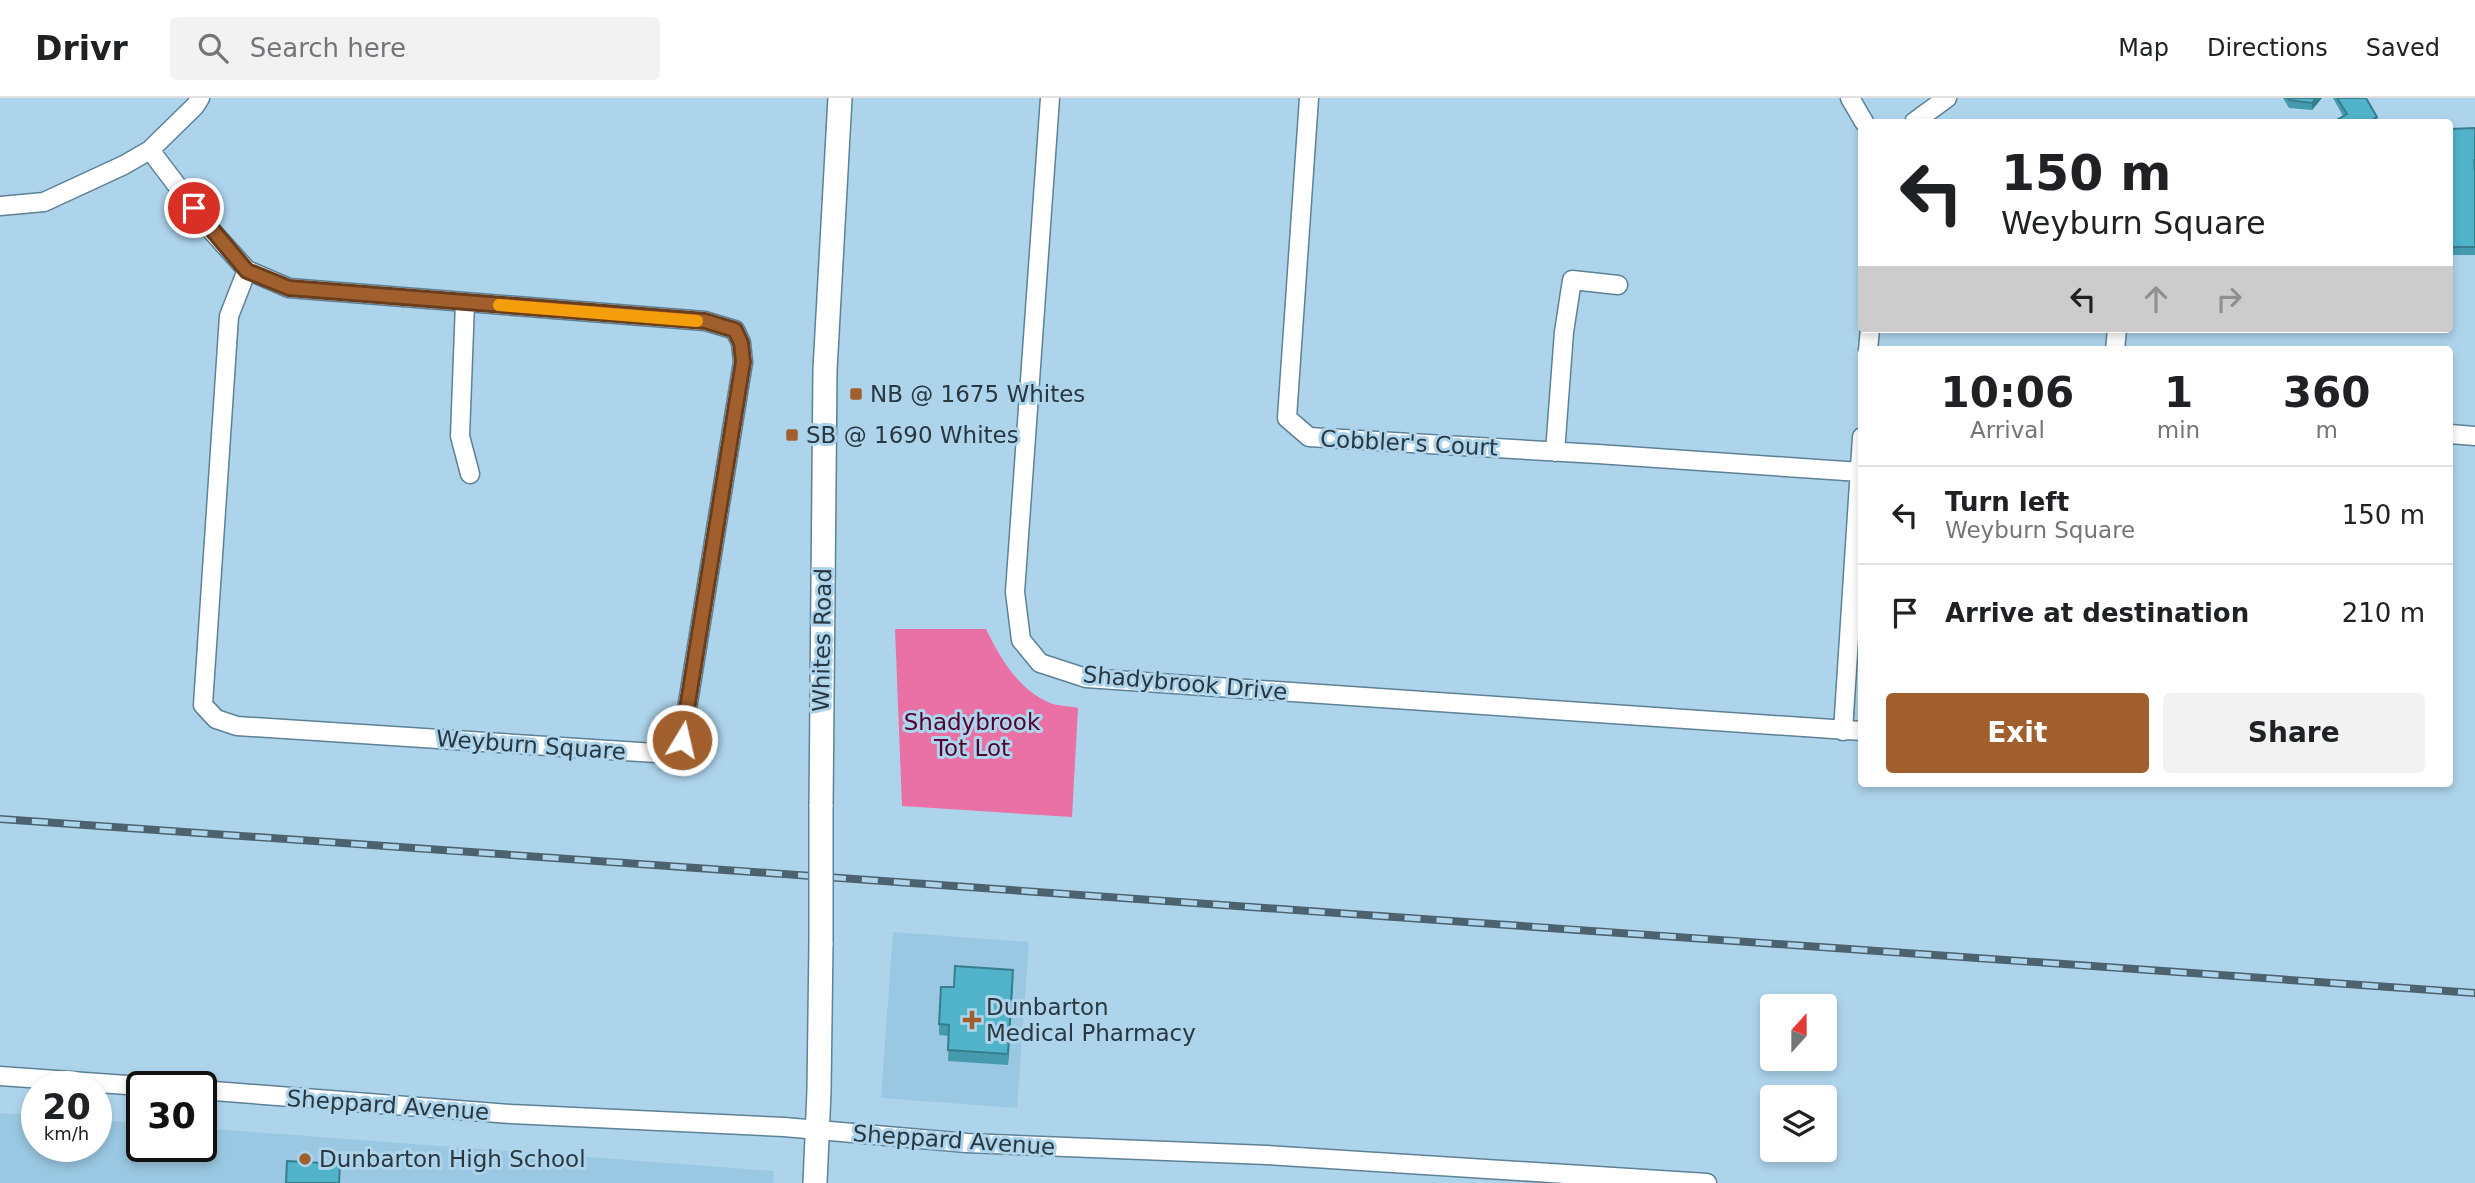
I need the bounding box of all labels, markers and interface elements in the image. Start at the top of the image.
search box [170,17,660,80]
text: Drivr [35,29,128,68]
icon: search [194,29,232,67]
text: Search here [250,33,406,63]
text: Map [2118,34,2169,62]
text: Directions [2207,34,2328,62]
text: Saved [2366,34,2440,62]
text: 150 m [2001,145,2171,202]
icon: left [1886,147,1977,238]
pin [164,178,224,238]
icon: arrive [175,189,213,227]
text: Weyburn Square [2001,204,2266,242]
icon: left [2064,280,2102,318]
icon: ahead [2137,280,2175,318]
icon: right [2210,280,2248,318]
text: 10:06 [1941,368,2074,417]
text: 1 [2164,368,2193,417]
text: 360 [2283,368,2370,417]
place label: NB @ 1675 Whites [870,381,1085,407]
marker: NB @ 1675 Whites [848,386,864,402]
text: Arrival [1970,417,2045,443]
text: min [2157,417,2200,443]
text: m [2315,417,2338,443]
place label: SB @ 1690 Whites [806,422,1019,448]
street label: Cobbler's Court [1319,425,1499,461]
marker: SB @ 1690 Whites [784,427,800,443]
text: Turn left [1945,487,2069,517]
icon: left [1886,496,1924,534]
text: 150 m [2342,500,2425,530]
text: Weyburn Square [1945,517,2135,543]
street label: Whites Road [808,568,836,712]
icon: arrive [1886,594,1924,632]
text: Arrive at destination [1945,598,2249,628]
text: 210 m [2342,598,2425,628]
street label: Shadybrook Drive [1082,661,1288,705]
button: Exit [1886,693,2149,773]
button: Share [2163,693,2425,773]
position arrow [645,703,719,777]
park label: Shadybrook Tot Lot [904,709,1041,761]
street label: Weyburn Square [435,725,627,765]
place label: Dunbarton Medical Pharmacy [986,994,1196,1046]
north arrow [1760,994,1838,1071]
map controls [1760,994,1837,1162]
marker: Dunbarton Medical Pharmacy [964,1012,980,1028]
speed limit sign: 30 [126,1071,217,1162]
street label: Sheppard Avenue [286,1085,490,1125]
button: layers [1760,1085,1837,1162]
text: 20 [42,1087,91,1127]
street label: Sheppard Avenue [852,1120,1056,1160]
text: km/h [44,1123,89,1144]
place label: Dunbarton High School [319,1146,586,1172]
marker: Dunbarton High School [297,1151,313,1167]

